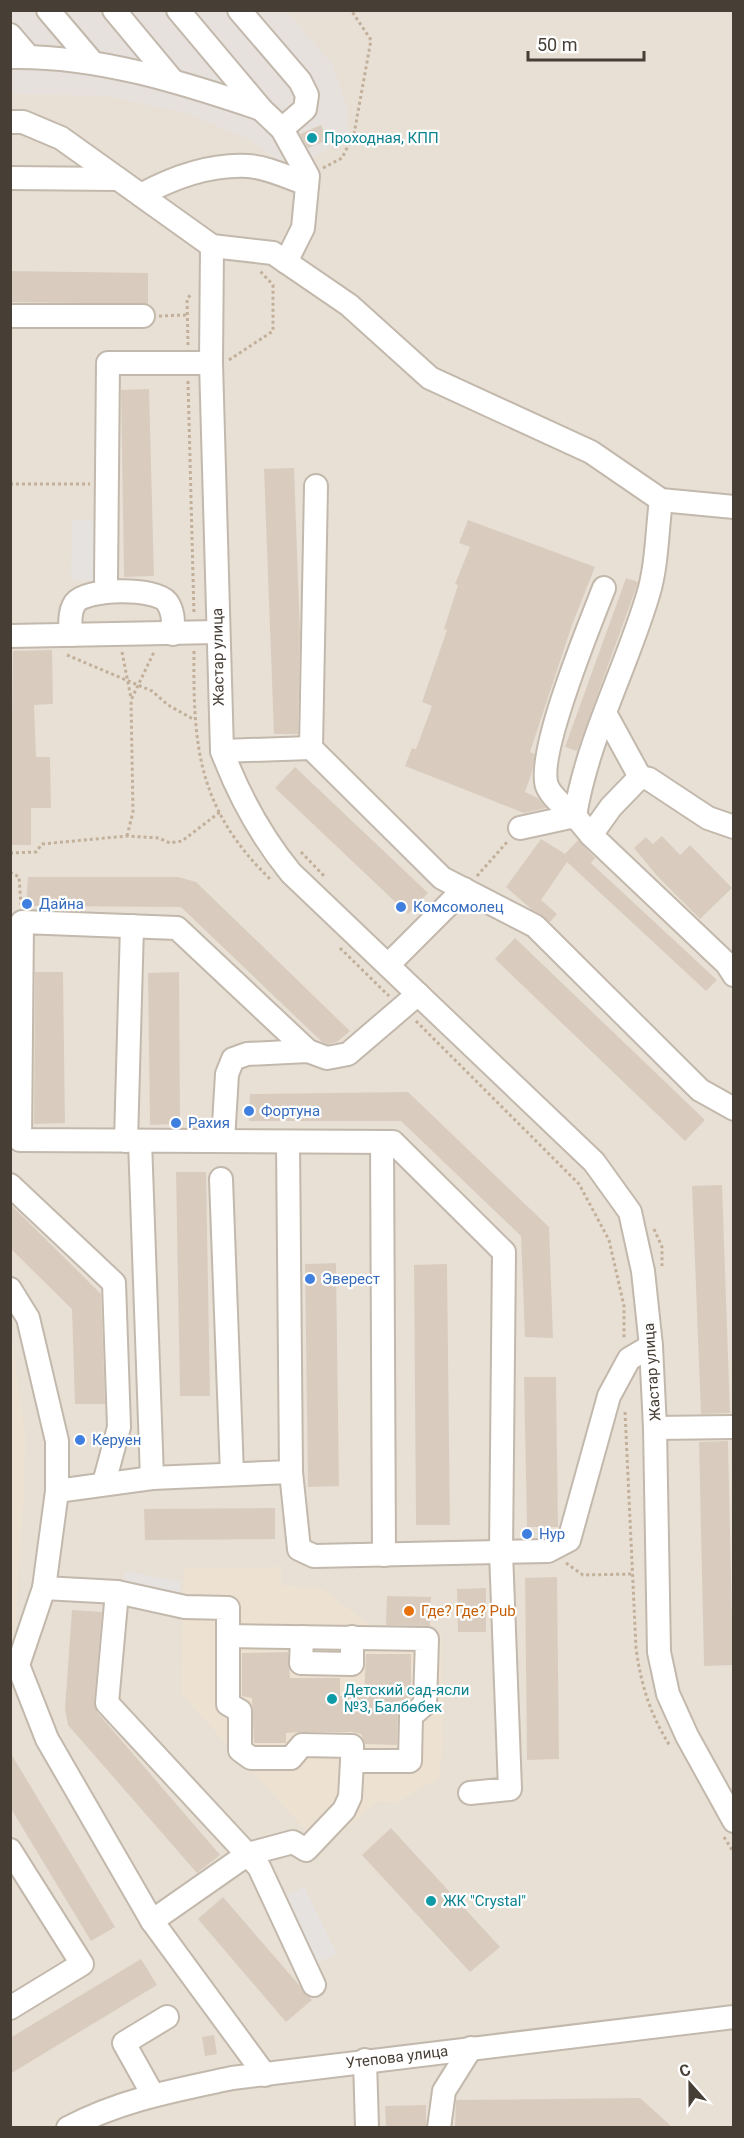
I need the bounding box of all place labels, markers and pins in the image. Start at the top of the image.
place label: Проходная, КПП [324,129,439,147]
marker: Проходная, КПП [305,131,319,145]
place label: Дайна [39,895,84,913]
marker: Дайна [20,897,34,911]
place label: Комсомолец [413,898,504,916]
marker: Комсомолец [394,900,408,914]
place label: Фортуна [261,1102,320,1120]
marker: Фортуна [242,1104,256,1118]
place label: Рахия [188,1114,230,1132]
marker: Рахия [169,1116,183,1130]
place label: Эверест [322,1270,380,1288]
marker: Эверест [303,1272,317,1286]
place label: Керуен [92,1431,141,1449]
marker: Керуен [73,1433,87,1447]
place label: Нур [539,1525,565,1543]
marker: Нур [520,1527,534,1541]
place label: Где? Где? Pub [421,1602,516,1620]
marker: Где? Где? Pub [402,1604,416,1618]
place label: Детский сад-ясли №3, Балбөбек [344,1681,469,1716]
marker: Детский сад-ясли №3, Балбөбек [325,1692,339,1706]
place label: ЖК "Crystal" [443,1892,526,1910]
marker: ЖК "Crystal" [424,1894,438,1908]

